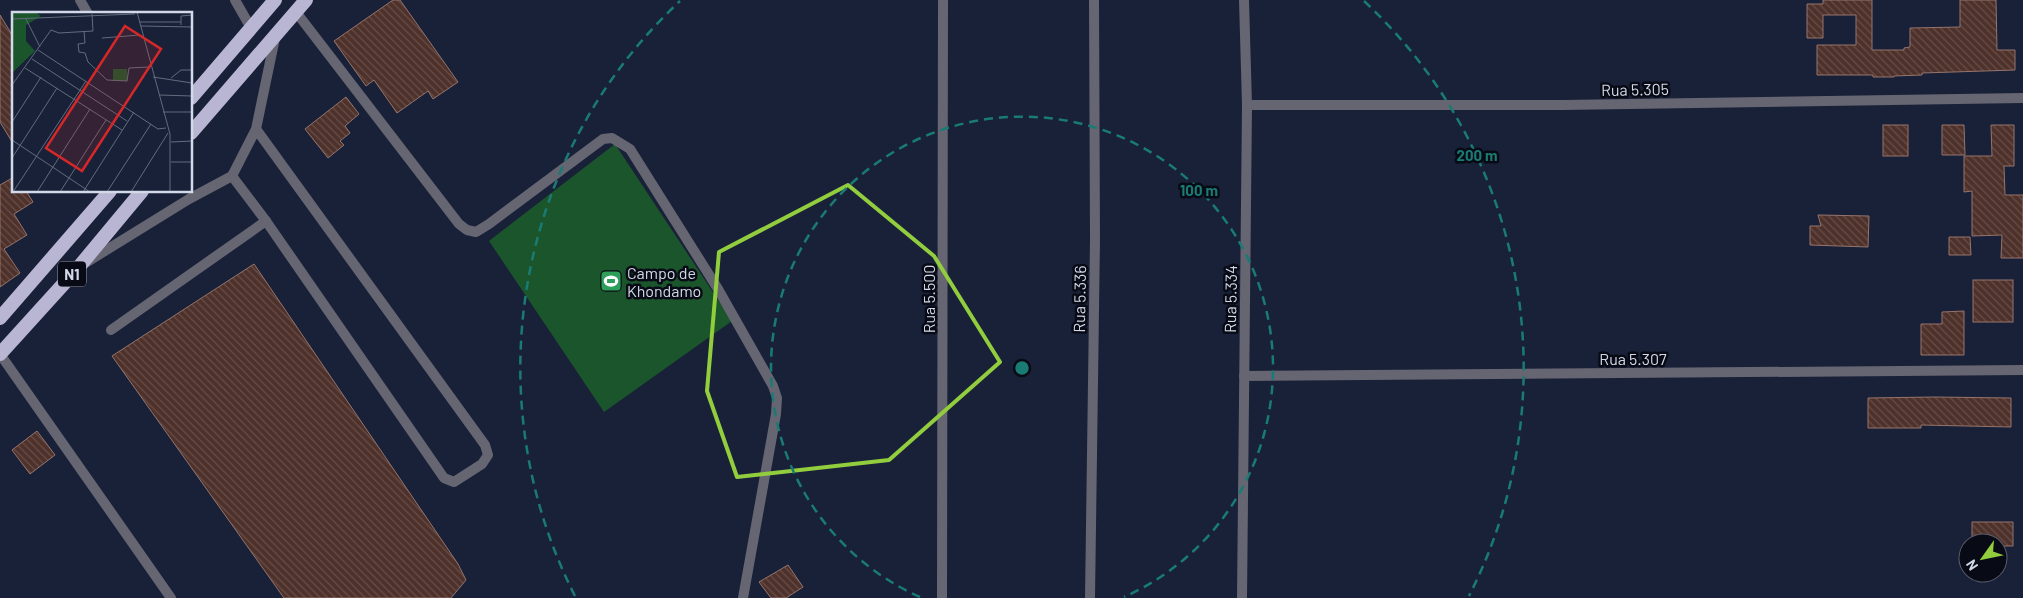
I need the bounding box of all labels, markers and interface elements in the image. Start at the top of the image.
inset map [12,12,192,192]
street label: Rua 5.305 [1601,79,1669,99]
text: 200 m [1456,146,1498,164]
text: 100 m [1180,181,1218,199]
road number: N1 [58,262,86,286]
place label: Campo de Khondamo [627,263,701,300]
street label: Rua 5.500 [919,265,938,333]
street label: Rua 5.336 [1069,265,1089,333]
street label: Rua 5.334 [1220,265,1240,333]
sports icon: Campo de Khondamo [599,269,623,293]
street label: Rua 5.307 [1599,349,1667,368]
centre of rings [1013,359,1031,377]
north arrow [1958,533,2008,583]
text: N [1962,557,1981,574]

